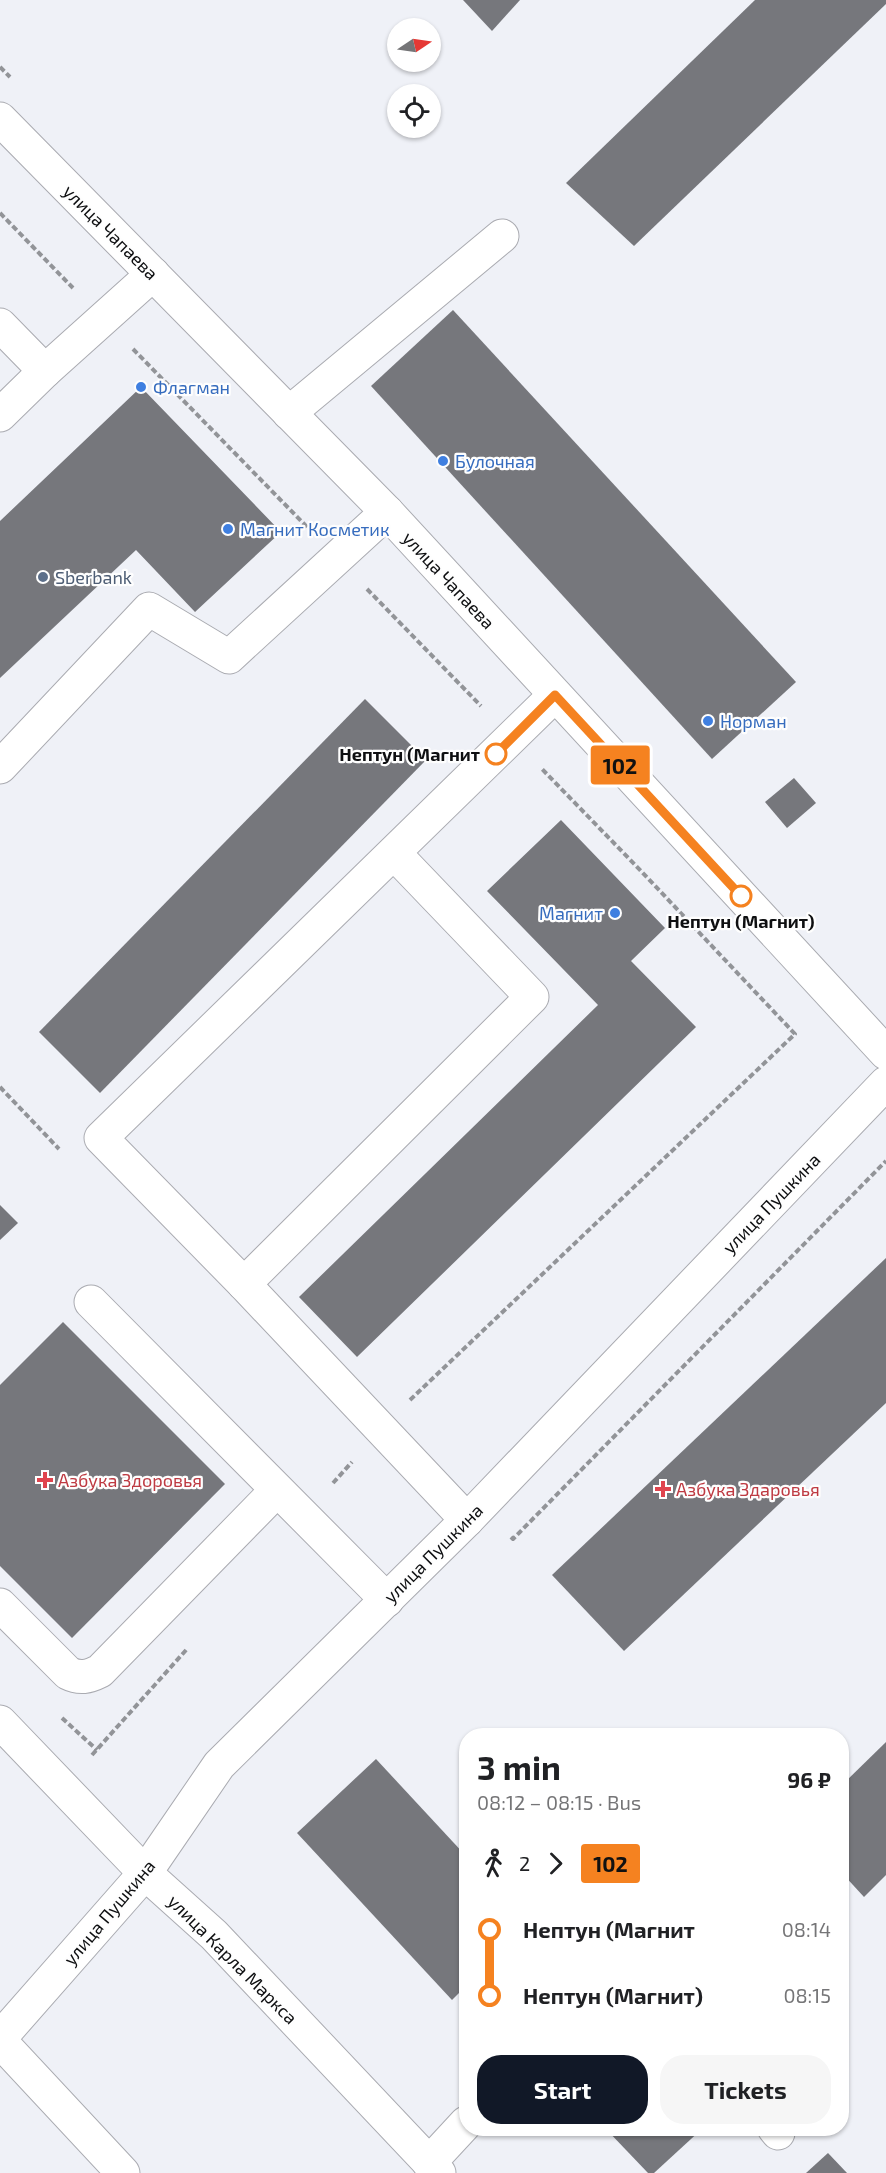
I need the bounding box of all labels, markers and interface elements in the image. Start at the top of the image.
north arrow [387,18,441,72]
map controls [387,18,441,138]
button: locate [387,84,441,138]
street label: улица Чапаева [59,180,163,284]
place label: Флагман [153,376,230,398]
marker: Флагман [134,380,148,394]
place label: Булочная [455,450,535,472]
marker: Булочная [436,454,450,468]
place label: Магнит Косметик [240,518,390,540]
marker: Магнит Косметик [221,522,235,536]
street label: улица Чапаева [398,527,500,633]
place label: Sberbank [55,566,132,588]
marker: Sberbank [36,570,50,584]
place label: Норман [720,710,787,732]
marker: Норман [701,714,715,728]
place label: Нептун (Магнит [339,743,480,765]
marker: Нептун (Магнит [485,743,507,765]
line badge: 102 [586,746,654,784]
text: 102 [603,753,637,778]
marker: Нептун (Магнит) [730,885,752,907]
place label: Магнит [539,902,603,924]
marker: Магнит [608,906,622,920]
place label: Нептун (Магнит) [667,910,815,932]
street label: улица Пушкина [718,1148,824,1258]
place label: Азбука Здоровья [58,1469,202,1491]
marker: Азбука Здоровья [36,1471,54,1489]
place label: Азбука Здаровья [676,1478,820,1500]
marker: Азбука Здаровья [654,1480,672,1498]
street label: улица Пушкина [379,1499,487,1607]
text: 3 min [477,1747,561,1787]
text: 96 ₽ [787,1766,831,1792]
text: 08:12 – 08:15 · Bus [477,1790,641,1814]
icon: walk [477,1847,510,1880]
icon: forward [539,1847,572,1880]
text: 2 [519,1851,530,1875]
text: 102 [593,1851,628,1876]
street label: улица Пушкина [58,1855,160,1969]
street label: улица Карла Маркса [164,1890,302,2028]
text: Нептун (Магнит [523,1916,695,1942]
text: 08:14 [782,1917,831,1941]
text: Нептун (Магнит) [523,1982,703,2008]
text: 08:15 [783,1983,831,2007]
button: Start [477,2055,648,2124]
button: Tickets [660,2055,831,2124]

